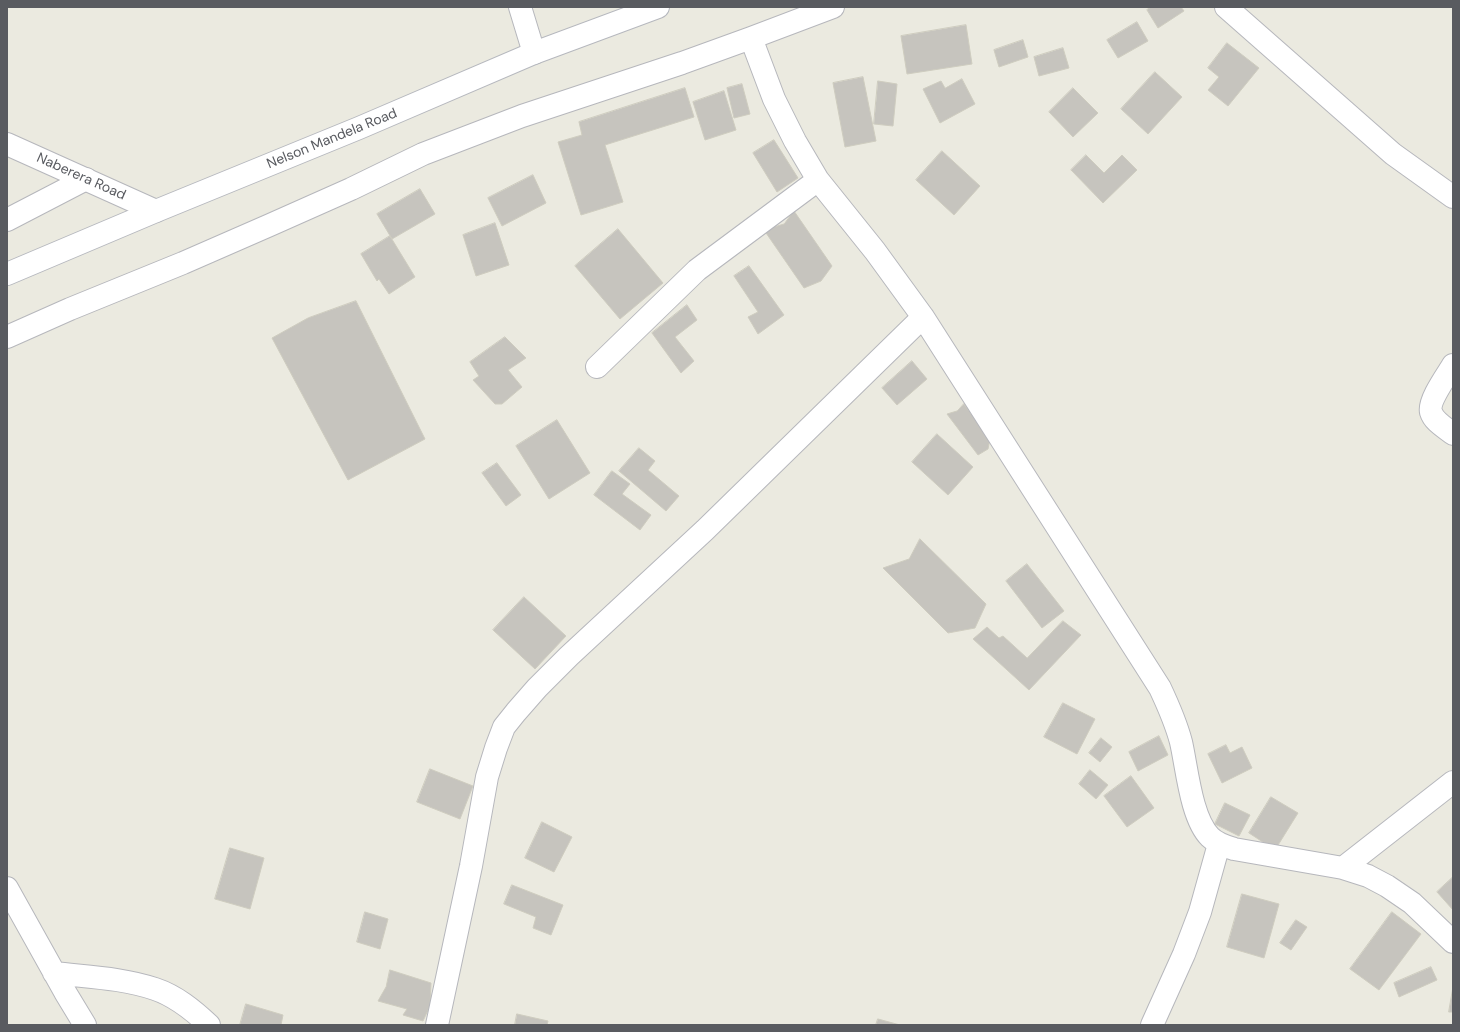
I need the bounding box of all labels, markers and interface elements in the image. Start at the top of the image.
street label: Nelson Mandela Road [264,105,400,173]
street label: Naberera Road [34,150,128,204]

